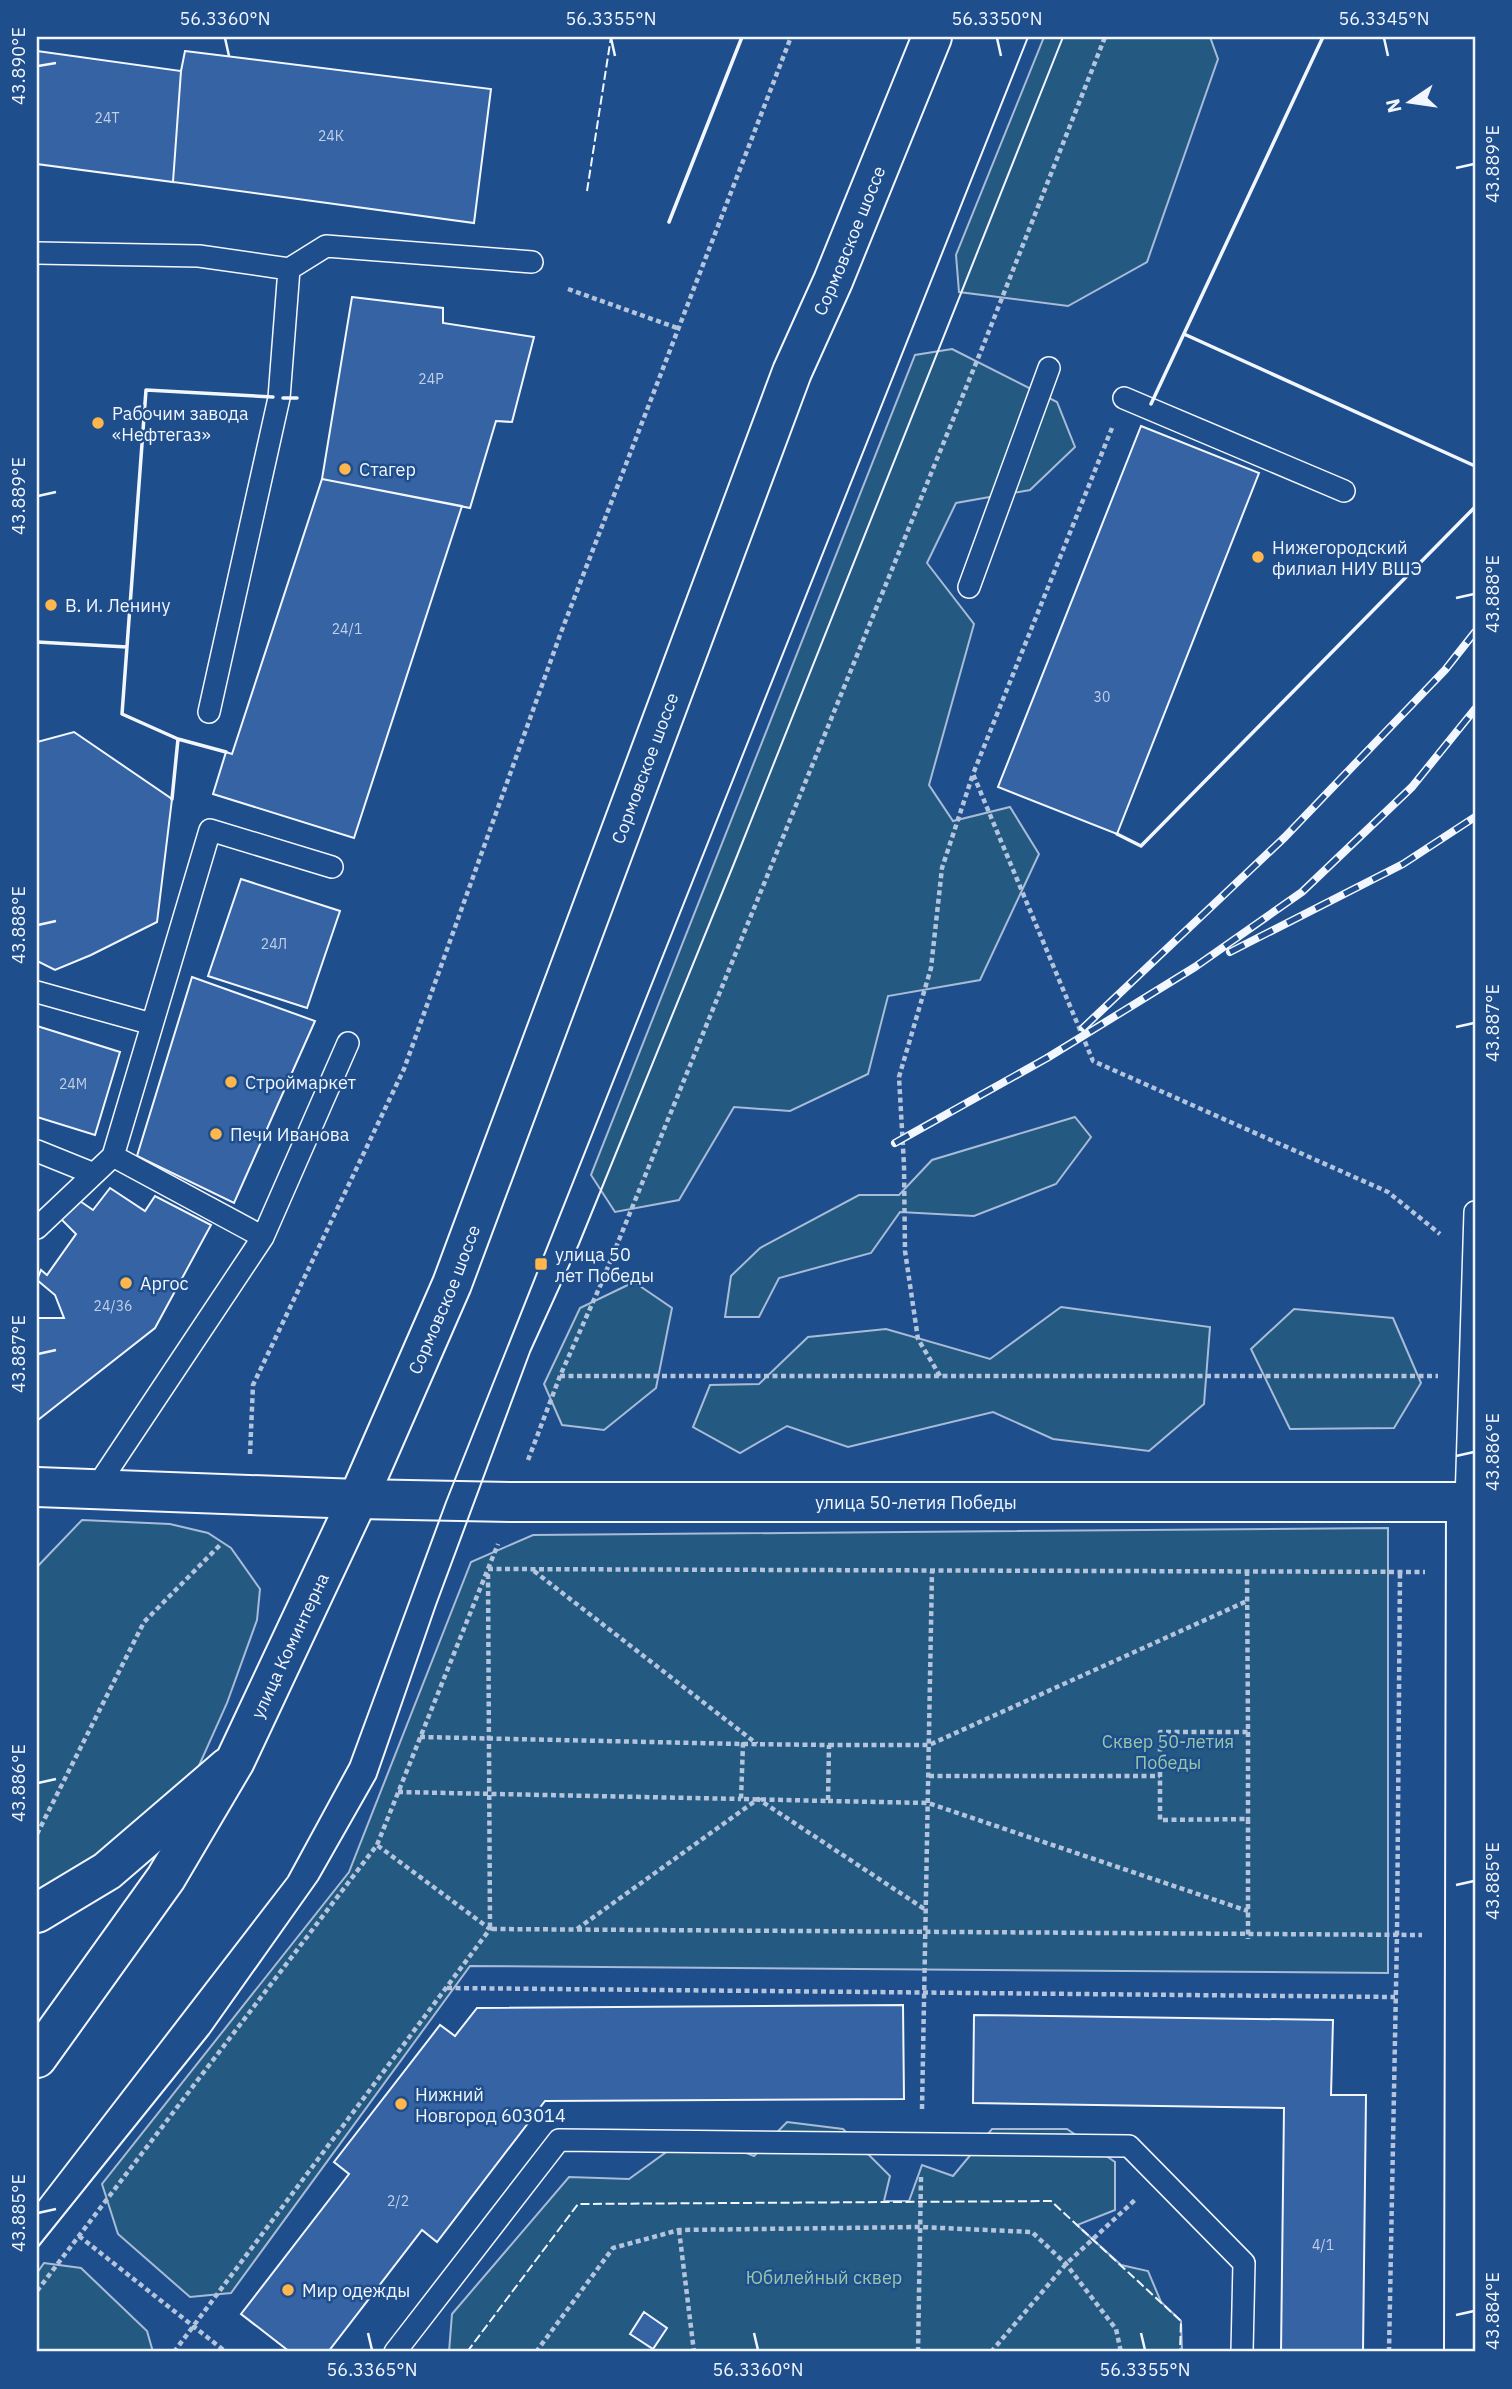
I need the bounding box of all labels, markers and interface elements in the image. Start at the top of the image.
text: 56.3360°N [180,7,270,30]
text: 56.3355°N [566,7,656,30]
text: 56.3350°N [952,7,1042,30]
text: 56.3345°N [1339,7,1429,30]
text: 43.890°E [7,27,30,105]
north arrow [1376,66,1446,136]
text: N [1380,96,1407,115]
house number: 24Т [95,109,119,127]
text: 43.889°E [1481,125,1504,203]
house number: 24К [318,127,344,145]
street label: Сормовское шоссе [808,162,890,319]
house number: 24Р [418,370,444,388]
place label: Рабочим завода «Нефтегаз» [112,402,249,446]
marker: Рабочим завода «Нефтегаз» [90,415,106,431]
text: 43.889°E [7,457,30,535]
place label: Стагер [359,458,416,481]
marker: Стагер [337,461,353,477]
place label: Нижегородский филиал НИУ ВШЭ [1272,536,1422,580]
marker: Нижегородский филиал НИУ ВШЭ [1250,549,1266,565]
text: 43.888°E [1481,555,1504,633]
place label: В. И. Ленину [65,594,170,617]
marker: В. И. Ленину [43,597,59,613]
house number: 24/1 [332,620,362,638]
house number: 30 [1094,688,1110,706]
street label: Сормовское шоссе [606,689,683,847]
text: 43.888°E [7,886,30,964]
house number: 24Л [261,935,287,953]
text: 43.887°E [1481,984,1504,1062]
place label: Строймаркет [245,1071,357,1094]
marker: Строймаркет [223,1074,239,1090]
house number: 24М [59,1075,87,1093]
place label: Печи Иванова [230,1123,350,1146]
marker: Печи Иванова [208,1126,224,1142]
street label: Сормовское шоссе [403,1221,485,1378]
place label: улица 50 лет Победы [555,1243,654,1287]
marker: улица 50 лет Победы [533,1256,549,1272]
place label: Аргос [140,1272,189,1295]
marker: Аргос [118,1275,134,1291]
house number: 24/36 [94,1297,132,1315]
text: 43.887°E [7,1315,30,1393]
text: 43.886°E [1481,1413,1504,1491]
street label: улица 50-летия Победы [815,1491,1017,1514]
street label: улица Коминтерна [245,1569,333,1722]
park label: Сквер 50-летия Победы [1102,1730,1234,1774]
text: 43.886°E [7,1744,30,1822]
text: 43.885°E [1481,1842,1504,1920]
place label: Нижний Новгород 603014 [415,2083,566,2127]
marker: Нижний Новгород 603014 [393,2096,409,2112]
text: 43.885°E [7,2174,30,2252]
house number: 2/2 [387,2192,409,2210]
house number: 4/1 [1312,2236,1334,2254]
park label: Юбилейный сквер [746,2266,902,2289]
text: 43.884°E [1481,2272,1504,2350]
place label: Мир одежды [302,2279,410,2302]
marker: Мир одежды [280,2282,296,2298]
text: 56.3365°N [327,2358,417,2381]
text: 56.3360°N [713,2358,803,2381]
text: 56.3355°N [1100,2358,1190,2381]

